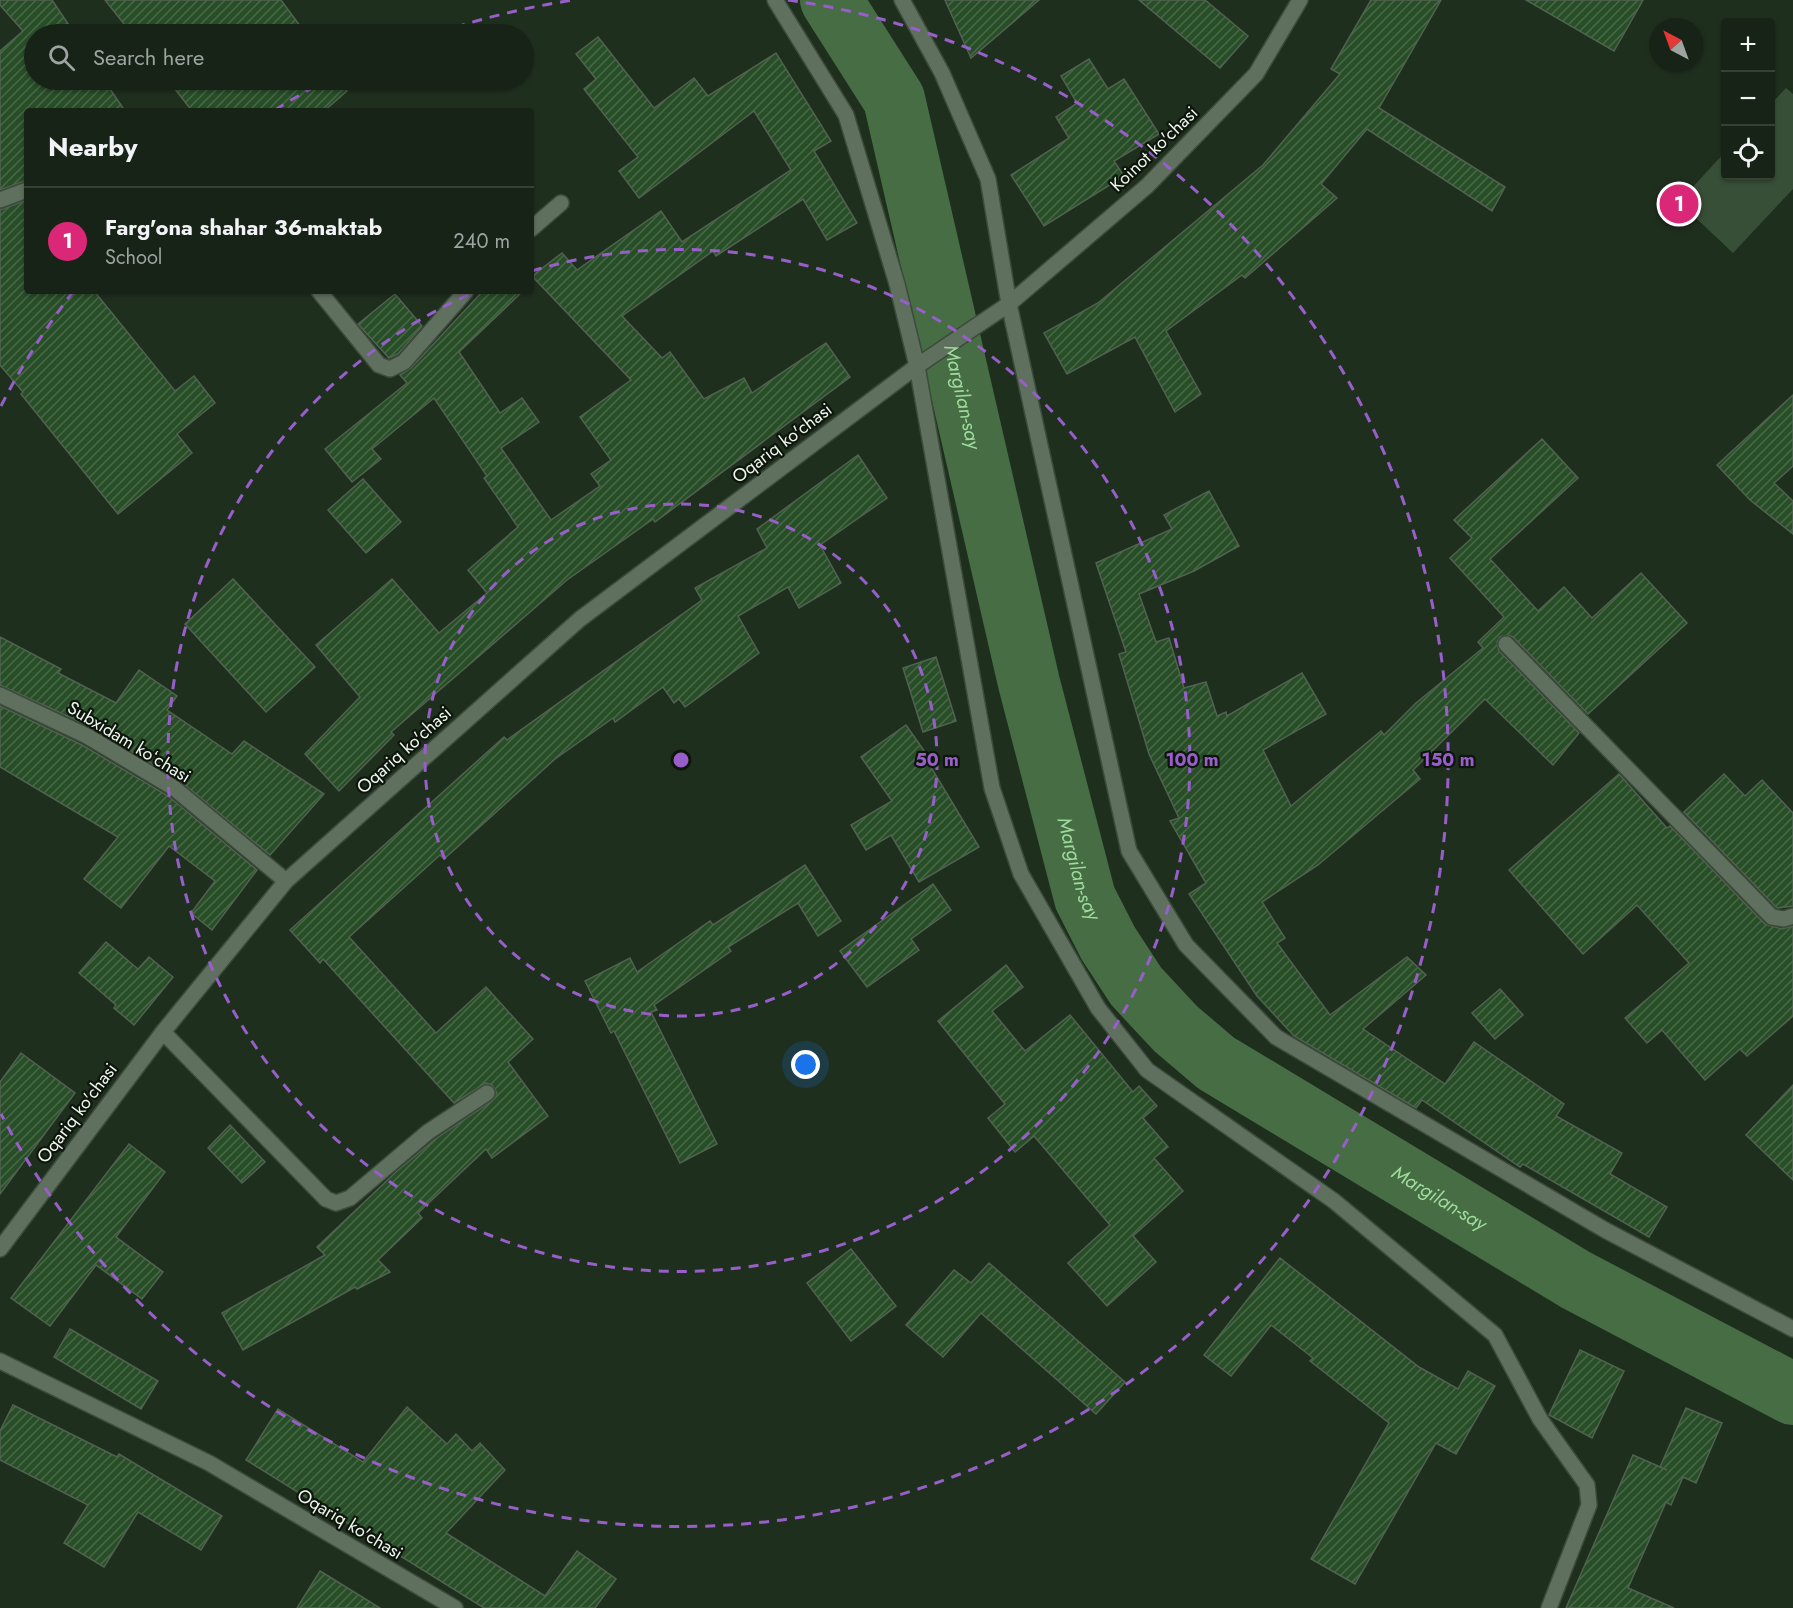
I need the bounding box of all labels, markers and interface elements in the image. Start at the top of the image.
north arrow [1649,18,1703,72]
map controls [1721,18,1775,180]
button: + [1721,18,1775,72]
search box [24,24,534,90]
icon: search [45,41,78,74]
text: Search here [93,41,204,73]
button: − [1721,72,1775,126]
street label: Koinot ko'chasi [1104,100,1204,198]
button: locate [1721,126,1775,180]
text: Nearby [48,128,137,166]
pin: 1 [1660,182,1698,226]
text: Farg'ona shahar 36-maktab [105,211,382,243]
text: 1 [62,227,73,256]
text: 240 m [453,227,510,256]
text: School [105,243,162,272]
water label: Margilan-say [936,342,989,453]
street label: Oqariq ko'chasi [726,397,838,489]
street label: Subxidam koʻchasi [62,695,196,789]
street label: Oqariq ko'chasi [351,700,457,800]
text: 50 m [915,747,959,773]
text: 100 m [1165,747,1219,773]
text: 150 m [1422,747,1474,773]
centre of rings [671,750,691,770]
water label: Margilan-say [1050,814,1109,927]
your location [791,1050,820,1079]
street label: Oqariq ko'chasi [31,1057,123,1169]
water label: Margilan-say [1386,1158,1494,1239]
street label: Oqariq ko'chasi [292,1482,408,1566]

